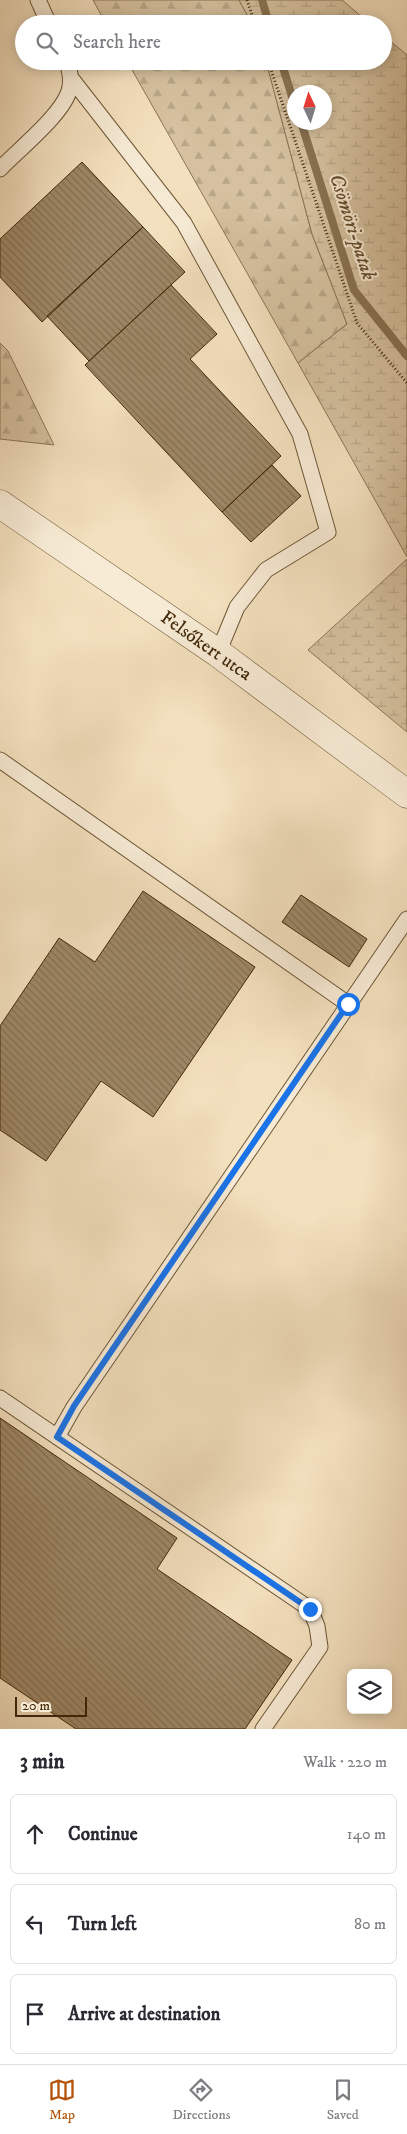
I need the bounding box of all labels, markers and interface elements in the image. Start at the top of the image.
search box [15,15,392,70]
icon: search [33,29,61,57]
text: Search here [73,31,161,54]
north arrow [287,85,332,130]
water label: Csömöri-patak [323,171,381,284]
street label: Felsőkert utca [156,606,256,686]
route start [337,993,360,1016]
route end [299,1598,322,1621]
map controls [347,1669,392,1714]
button: layers [347,1669,392,1714]
scale bar [15,1694,88,1717]
text: 20 m [22,1697,50,1715]
text: 3 min [20,1749,65,1775]
text: Walk · 220 m [303,1752,387,1772]
icon: ahead [21,1820,49,1848]
text: Continue [68,1823,138,1846]
text: 140 m [347,1824,386,1844]
icon: left [21,1910,49,1938]
text: Turn left [68,1913,137,1936]
text: 80 m [354,1914,386,1934]
icon: arrive [21,2000,49,2028]
text: Arrive at destination [68,2003,220,2026]
tab: Map [48,2076,76,2124]
tab: Directions [172,2076,230,2124]
tab: Saved [327,2076,359,2124]

